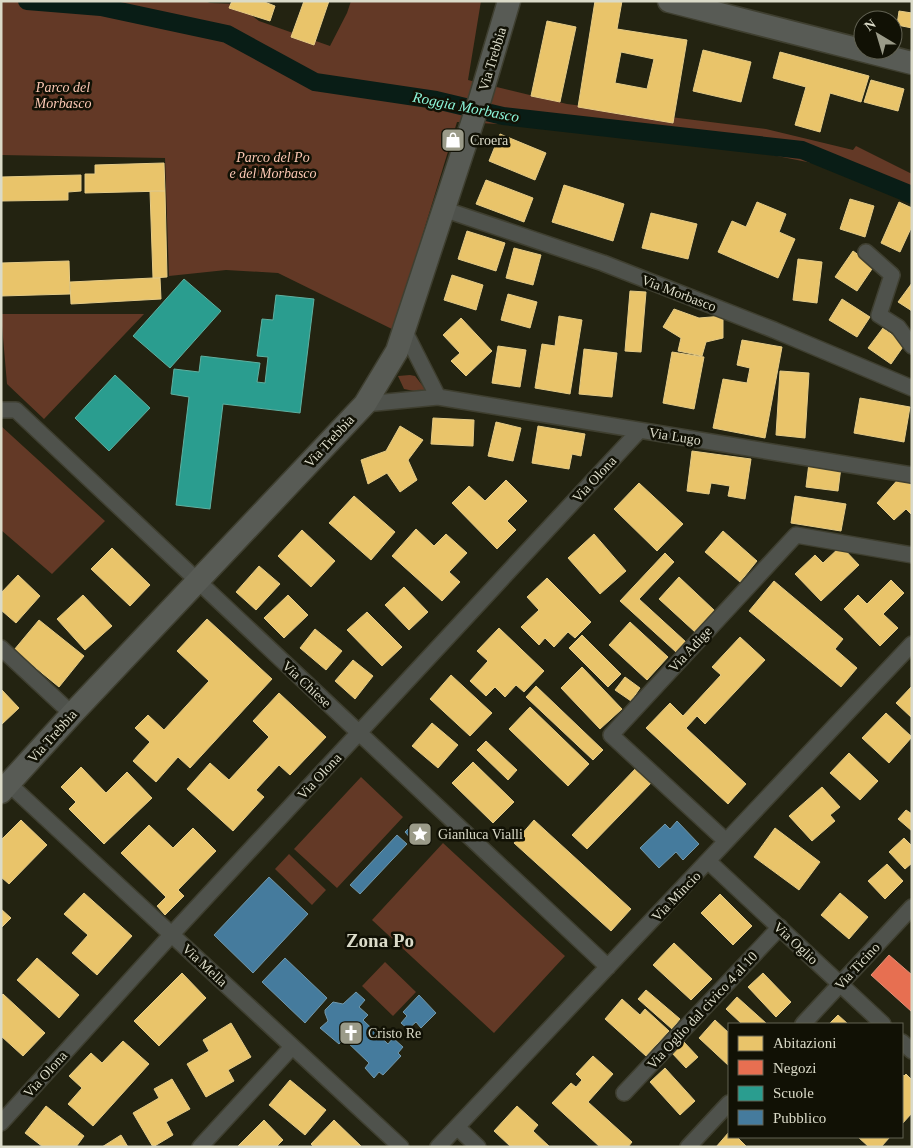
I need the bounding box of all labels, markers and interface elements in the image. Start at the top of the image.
north arrow [853,10,903,60]
text: N [862,16,879,34]
street label: Via Trebbia [476,25,509,93]
park label: Parco del Morbasco [34,80,91,111]
water label: Roggia Morbasco [411,89,521,125]
shop icon: Croera [440,127,466,153]
place label: Croera [470,133,509,148]
park label: Parco del Po e del Morbasco [229,150,317,181]
street label: Via Morbasco [639,272,718,315]
street label: Via Trebbia [301,412,358,470]
street label: Via Lugo [648,425,702,448]
street label: Via Olona [569,453,620,505]
street label: Via Adige [666,624,715,675]
street label: Via Chiese [279,658,334,711]
street label: Via Trebbia [25,706,80,766]
street label: Via Olona [294,750,345,802]
place icon: Gianluca Vialli [407,821,433,847]
place label: Gianluca Vialli [438,827,523,842]
street label: Via Mincio [649,868,704,924]
street label: Via Oglio [771,919,821,968]
district label: Zona Po [346,930,414,951]
street label: Via Ticino [832,940,883,993]
street label: Via Mella [179,941,231,990]
street label: Via Oglio dal civico 4 al 10 [644,949,761,1072]
church icon: Cristo Re [338,1020,364,1046]
legend [728,1023,903,1138]
place label: Cristo Re [368,1026,421,1041]
text: Abitazioni [773,1035,836,1051]
street label: Via Olona [21,1048,71,1101]
text: Negozi [773,1060,816,1076]
text: Scuole [773,1085,814,1101]
text: Pubblico [773,1110,826,1126]

